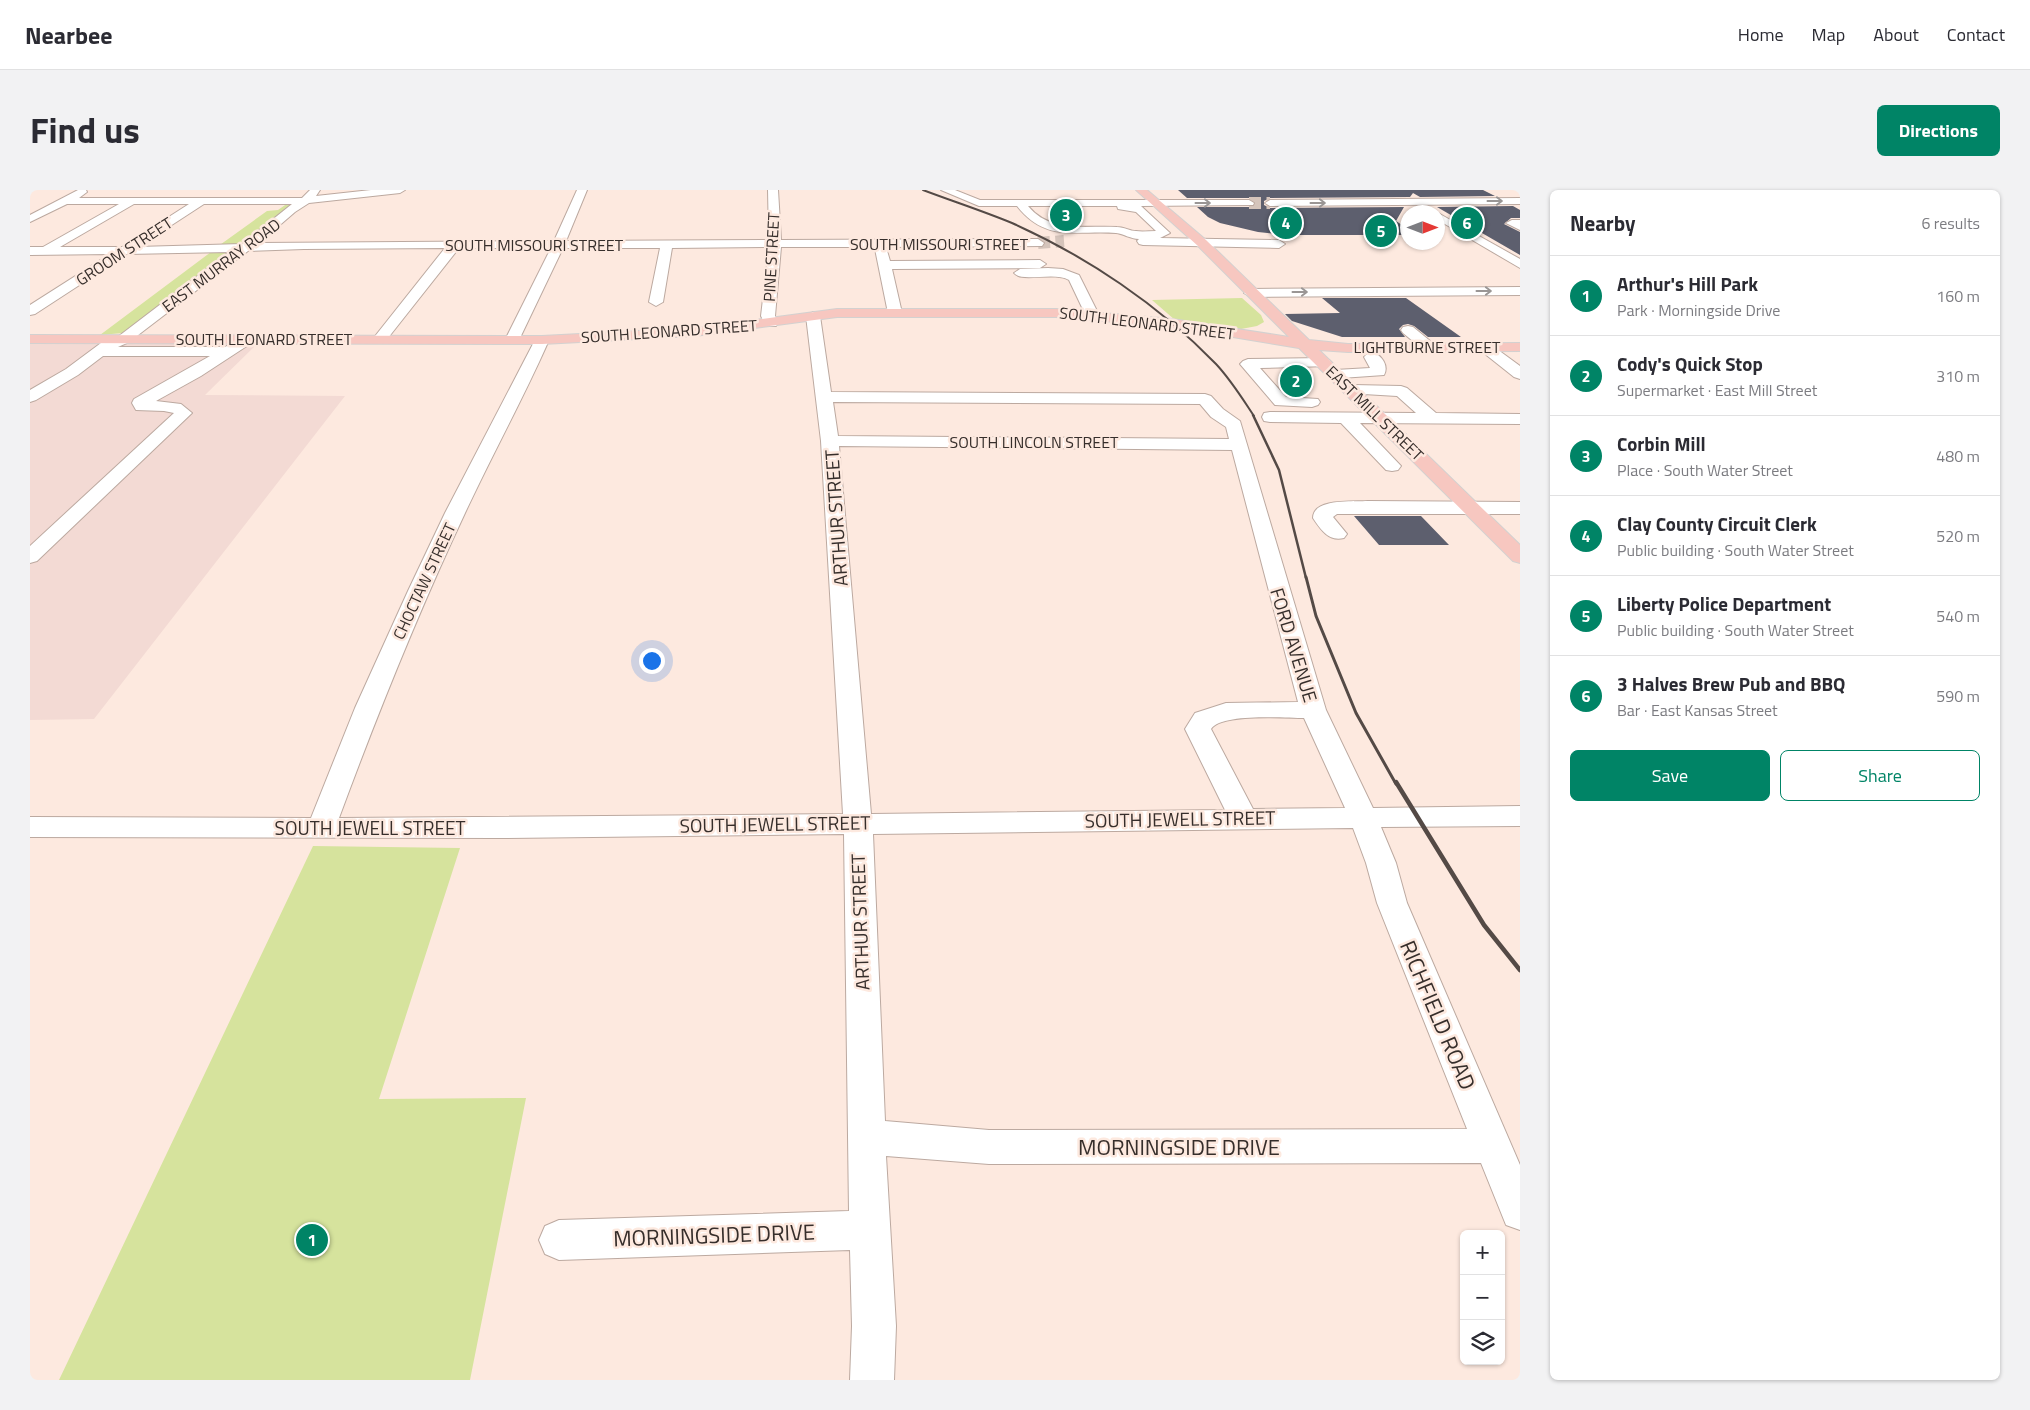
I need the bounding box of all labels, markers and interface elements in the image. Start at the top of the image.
text: Nearbee [25,17,112,53]
text: Home [1738,21,1784,48]
text: Map [1812,21,1845,48]
text: About [1873,21,1919,48]
text: Contact [1947,21,2005,48]
text: Find us [30,103,140,157]
button: Directions [1877,105,2000,156]
pin: 3 [1050,196,1082,234]
one-way arrow [1487,196,1503,206]
one-way arrow [1194,198,1210,208]
one-way arrow [1310,198,1326,208]
pin: 4 [1270,204,1302,242]
pin: 6 [1451,204,1483,242]
north arrow [1400,205,1445,250]
text: Nearby [1570,207,1635,239]
street label: GROOM STREET [71,210,178,291]
street label: PINE STREET [757,211,785,302]
text: 6 results [1921,211,1980,235]
street label: EAST MURRAY ROAD [157,212,285,318]
pin: 5 [1365,212,1397,250]
street label: SOUTH MISSOURI STREET [850,232,1029,256]
street label: SOUTH MISSOURI STREET [445,233,624,257]
text: Arthur's Hill Park [1617,269,1758,298]
text: 1 [1582,284,1590,308]
text: 160 m [1936,284,1980,308]
one-way arrow [1476,286,1492,296]
one-way arrow [1292,288,1308,297]
text: Park · Morningside Drive [1617,298,1780,322]
street label: SOUTH LEONARD STREET [1058,300,1237,346]
street label: SOUTH LEONARD STREET [580,313,758,349]
street label: SOUTH LEONARD STREET [176,327,353,351]
street label: LIGHTBURNE STREET [1354,335,1501,359]
text: Cody's Quick Stop [1617,349,1763,378]
street label: EAST MILL STREET [1321,360,1430,467]
pin: 2 [1280,362,1312,400]
text: 2 [1582,364,1590,388]
text: 310 m [1936,364,1980,388]
text: Supermarket · East Mill Street [1617,378,1817,402]
text: Corbin Mill [1617,429,1706,458]
street label: SOUTH LINCOLN STREET [950,430,1119,454]
text: 3 [1582,444,1590,468]
text: 480 m [1936,444,1980,468]
street label: ARTHUR STREET [816,449,855,587]
text: Place · South Water Street [1617,458,1793,482]
text: Clay County Circuit Clerk [1617,509,1817,538]
street label: CHOCTAW STREET [386,518,462,643]
text: 4 [1582,524,1590,548]
text: 520 m [1936,524,1980,548]
text: Public building · South Water Street [1617,538,1854,562]
street label: FORD AVENUE [1263,584,1326,706]
text: Liberty Police Department [1617,589,1831,618]
text: 5 [1582,604,1590,628]
text: 540 m [1936,604,1980,628]
text: Public building · South Water Street [1617,618,1854,642]
your location [639,648,665,674]
text: 3 Halves Brew Pub and BBQ [1617,669,1845,698]
text: 6 [1582,684,1590,708]
text: 590 m [1936,684,1980,708]
text: Bar · East Kansas Street [1617,698,1778,722]
button: Save [1570,750,1770,801]
button: Share [1780,750,1980,801]
street label: SOUTH JEWELL STREET [1084,802,1276,835]
street label: SOUTH JEWELL STREET [679,807,871,840]
street label: SOUTH JEWELL STREET [275,813,465,842]
street label: ARTHUR STREET [843,853,876,991]
street label: RICHFIELD ROAD [1391,935,1485,1095]
street label: MORNINGSIDE DRIVE [1078,1130,1280,1164]
street label: MORNINGSIDE DRIVE [613,1214,815,1256]
pin: 1 [296,1221,328,1259]
map controls [1460,1230,1505,1365]
button: + [1460,1230,1505,1275]
button: − [1460,1275,1505,1320]
button: layers [1460,1320,1505,1365]

